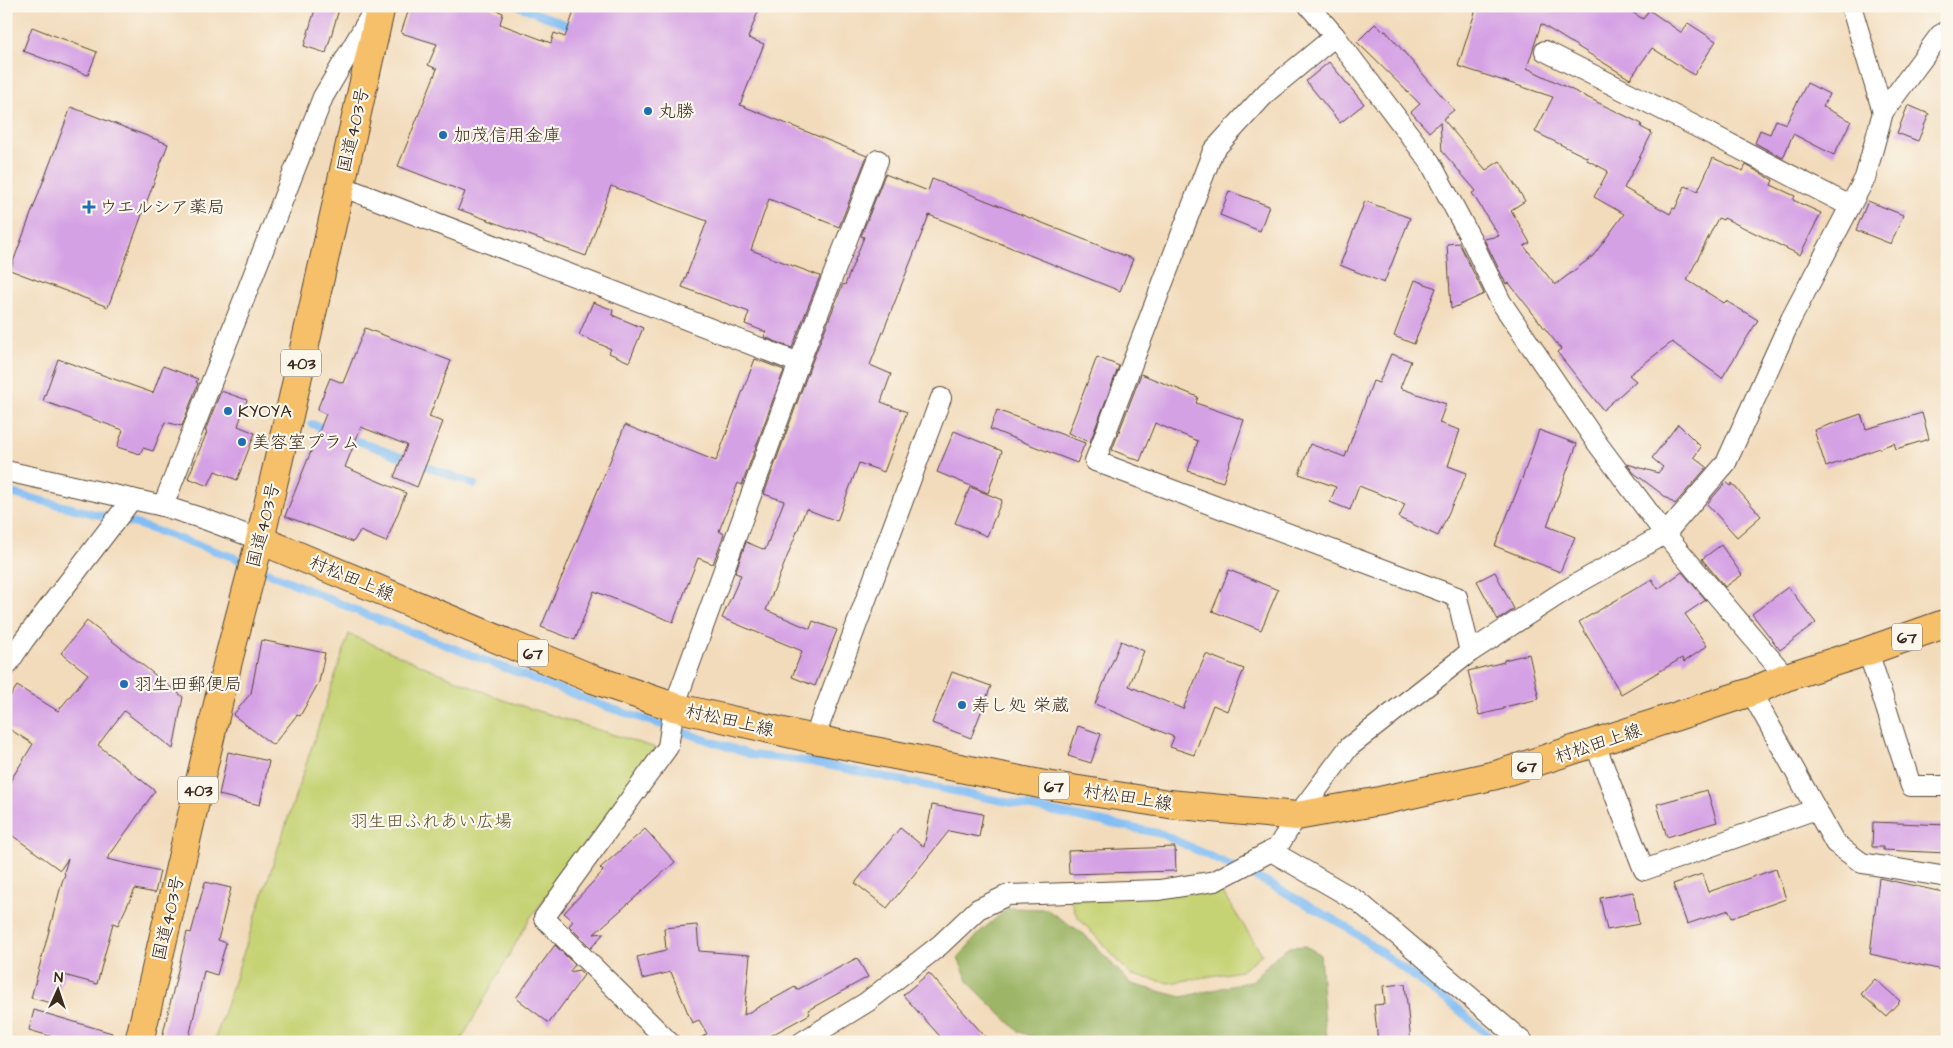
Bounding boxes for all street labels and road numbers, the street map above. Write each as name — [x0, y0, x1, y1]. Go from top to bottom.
street label: 国道403号 — [332, 85, 375, 175]
road number: 403 — [281, 349, 321, 376]
street label: 国道403号 — [241, 480, 286, 570]
street label: 村松田上線 — [305, 549, 398, 608]
road number: 67 — [1892, 624, 1922, 650]
road number: 67 — [518, 640, 548, 666]
street label: 村松田上線 — [683, 698, 777, 743]
street label: 村松田上線 — [1551, 718, 1645, 769]
road number: 67 — [1512, 752, 1542, 779]
road number: 67 — [1039, 772, 1069, 799]
road number: 403 — [178, 776, 218, 804]
street label: 村松田上線 — [1082, 778, 1174, 817]
street label: 国道403号 — [147, 873, 190, 963]

